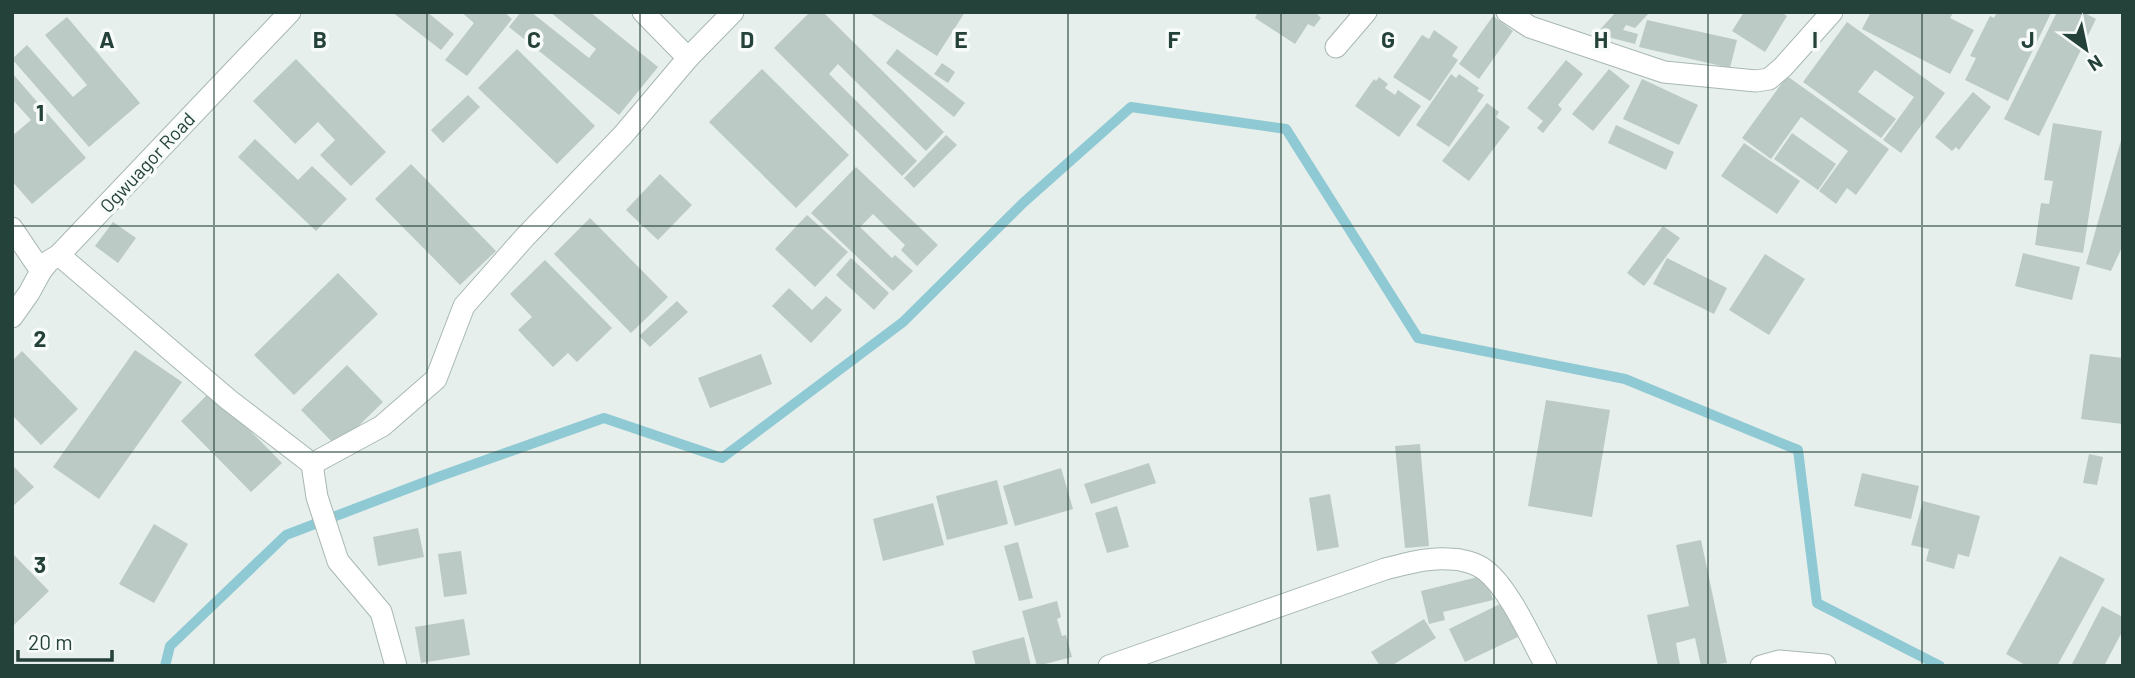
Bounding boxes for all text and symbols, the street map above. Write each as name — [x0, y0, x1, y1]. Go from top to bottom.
north arrow — [2051, 14, 2121, 84]
text: A — [99, 25, 115, 53]
text: B — [313, 25, 327, 53]
text: C — [527, 25, 541, 53]
text: D — [740, 25, 754, 53]
text: E — [954, 25, 968, 53]
text: F — [1168, 25, 1181, 53]
text: G — [1381, 25, 1395, 53]
text: H — [1594, 25, 1608, 53]
text: I — [1812, 25, 1818, 53]
text: J — [2021, 25, 2035, 53]
text: N — [2084, 51, 2107, 77]
text: 1 — [36, 98, 44, 126]
street label: Ogwuagor Road — [95, 107, 199, 217]
text: 2 — [34, 324, 46, 352]
text: 3 — [34, 550, 46, 578]
scale bar — [18, 618, 112, 662]
text: 20 m — [28, 629, 73, 654]

